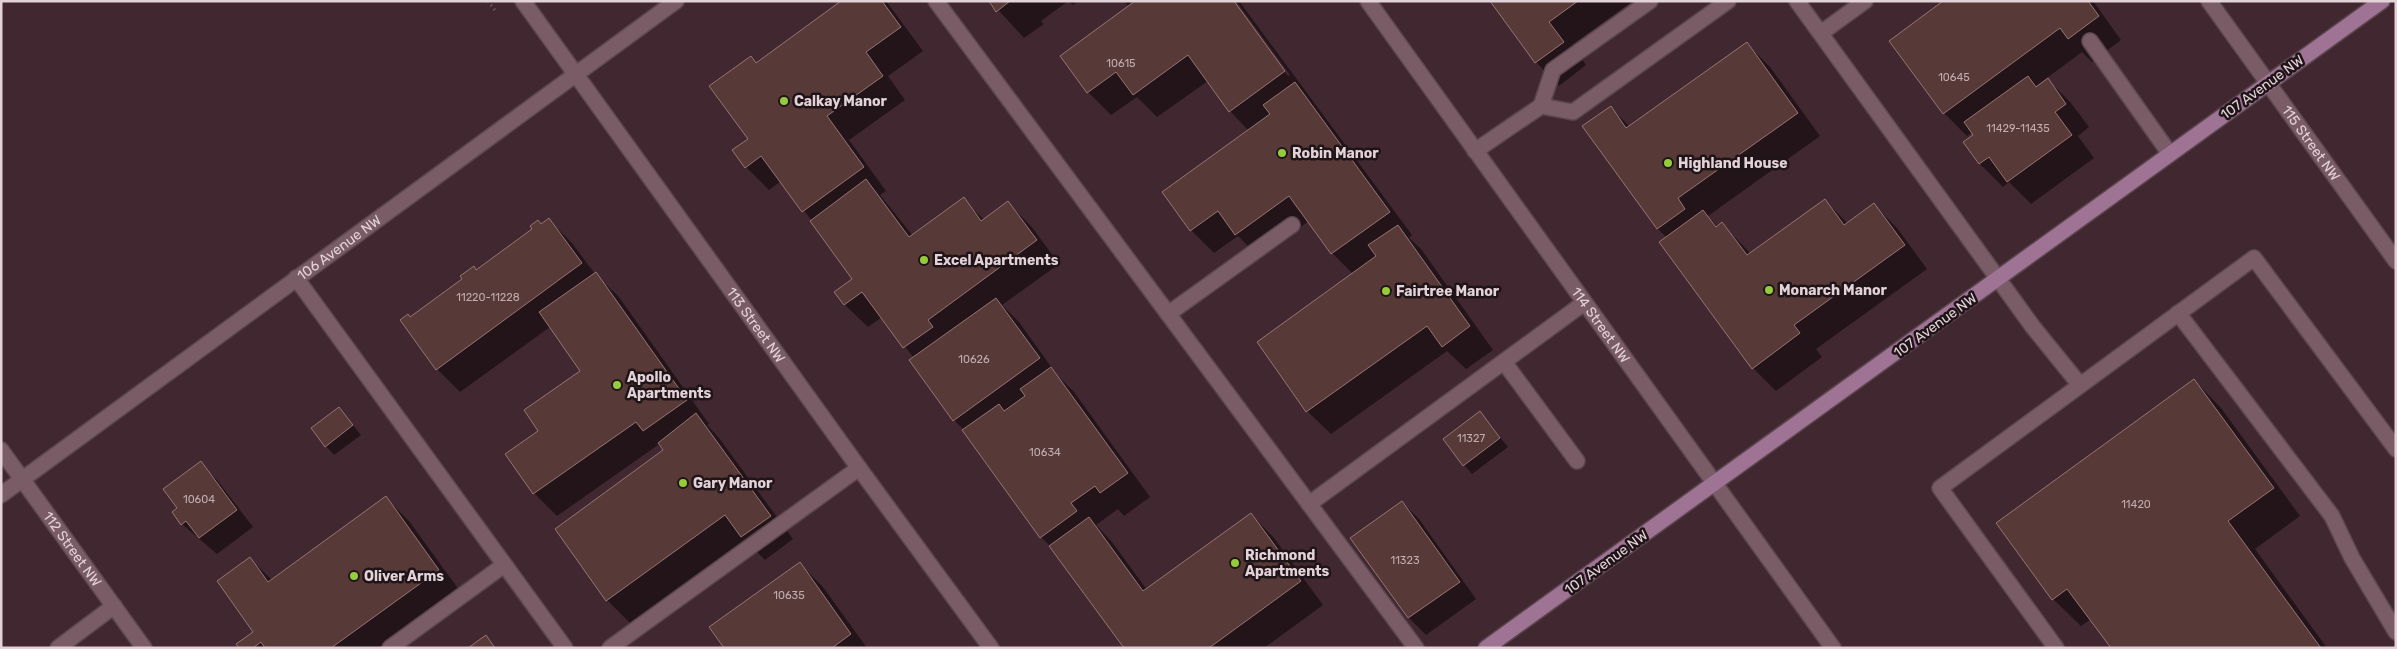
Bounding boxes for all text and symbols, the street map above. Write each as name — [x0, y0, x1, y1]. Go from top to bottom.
street label: 107 Avenue NW — [2217, 52, 2307, 123]
house number: 10615 — [1106, 57, 1136, 70]
house number: 10645 — [1938, 71, 1970, 84]
place label: Calkay Manor — [794, 93, 888, 110]
marker: Calkay Manor — [778, 95, 790, 107]
street label: 115 Street NW — [2278, 102, 2344, 184]
house number: 11429-11435 — [1986, 122, 2050, 135]
place label: Robin Manor — [1292, 145, 1379, 162]
marker: Robin Manor — [1276, 147, 1288, 159]
place label: Highland House — [1678, 155, 1788, 172]
marker: Highland House — [1662, 157, 1674, 169]
street label: 106 Avenue NW — [294, 212, 385, 284]
place label: Excel Apartments — [934, 252, 1059, 269]
marker: Excel Apartments — [918, 254, 930, 266]
place label: Monarch Manor — [1779, 282, 1887, 299]
place label: Fairtree Manor — [1396, 283, 1500, 300]
street label: 113 Street NW — [723, 284, 788, 366]
street label: 114 Street NW — [1568, 284, 1633, 366]
marker: Monarch Manor — [1763, 284, 1775, 296]
marker: Fairtree Manor — [1380, 285, 1392, 297]
street label: 107 Avenue NW — [1890, 290, 1980, 361]
house number: 11220-11228 — [456, 291, 520, 304]
house number: 10626 — [958, 353, 990, 366]
place label: Apollo Apartments — [627, 369, 712, 402]
marker: Apollo Apartments — [611, 379, 623, 391]
house number: 11327 — [1457, 432, 1485, 445]
house number: 10634 — [1029, 446, 1061, 459]
place label: Gary Manor — [693, 475, 773, 492]
marker: Gary Manor — [677, 477, 689, 489]
house number: 10604 — [183, 493, 215, 506]
house number: 11420 — [2121, 498, 2151, 511]
street label: 112 Street NW — [39, 508, 105, 590]
street label: 107 Avenue NW — [1561, 527, 1651, 598]
place label: Richmond Apartments — [1245, 547, 1330, 580]
house number: 11323 — [1390, 554, 1420, 567]
marker: Richmond Apartments — [1229, 557, 1241, 569]
place label: Oliver Arms — [364, 568, 444, 585]
marker: Oliver Arms — [348, 570, 360, 582]
house number: 10635 — [773, 589, 805, 602]

